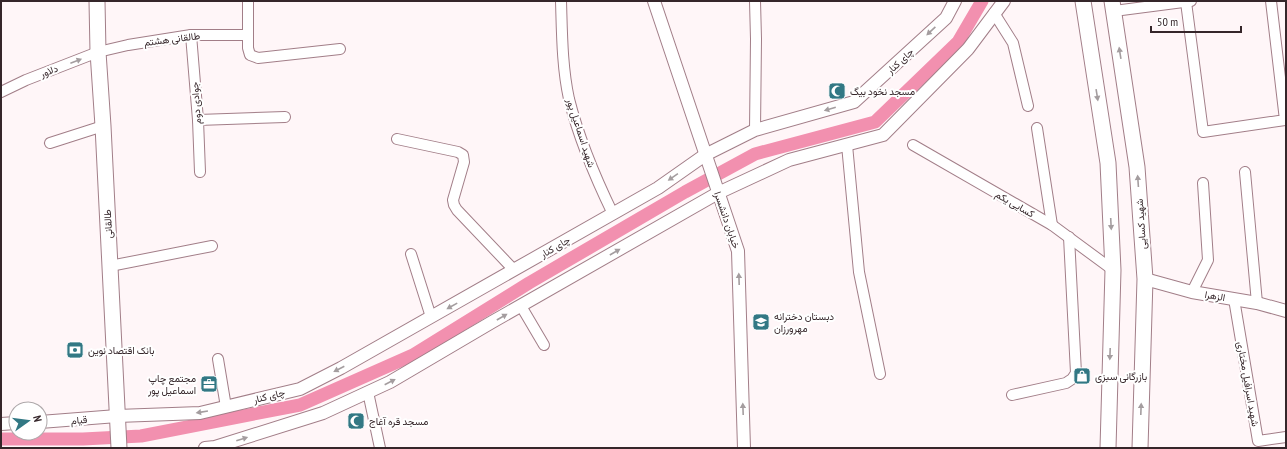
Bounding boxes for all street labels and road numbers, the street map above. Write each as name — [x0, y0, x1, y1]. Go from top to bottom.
street label: طالقانی هشتم — [143, 29, 201, 49]
street label: چای کنار — [883, 45, 917, 78]
street label: دلاور — [37, 62, 60, 81]
street label: جوادی دوم — [188, 81, 204, 125]
street label: شهید اسماعیل پور — [562, 96, 598, 170]
street label: کسایی یکم — [993, 188, 1037, 221]
street label: خیابان دانشسرا — [711, 190, 743, 251]
street label: شهید کسایی — [1133, 198, 1149, 250]
street label: طالقانی — [101, 209, 115, 239]
street label: چای کنار — [537, 233, 573, 262]
street label: الزهرا — [1204, 288, 1226, 304]
street label: شهید اسرافیل مختاری — [1234, 340, 1262, 428]
street label: چای کنار — [251, 386, 287, 407]
street label: قیام — [70, 413, 88, 427]

